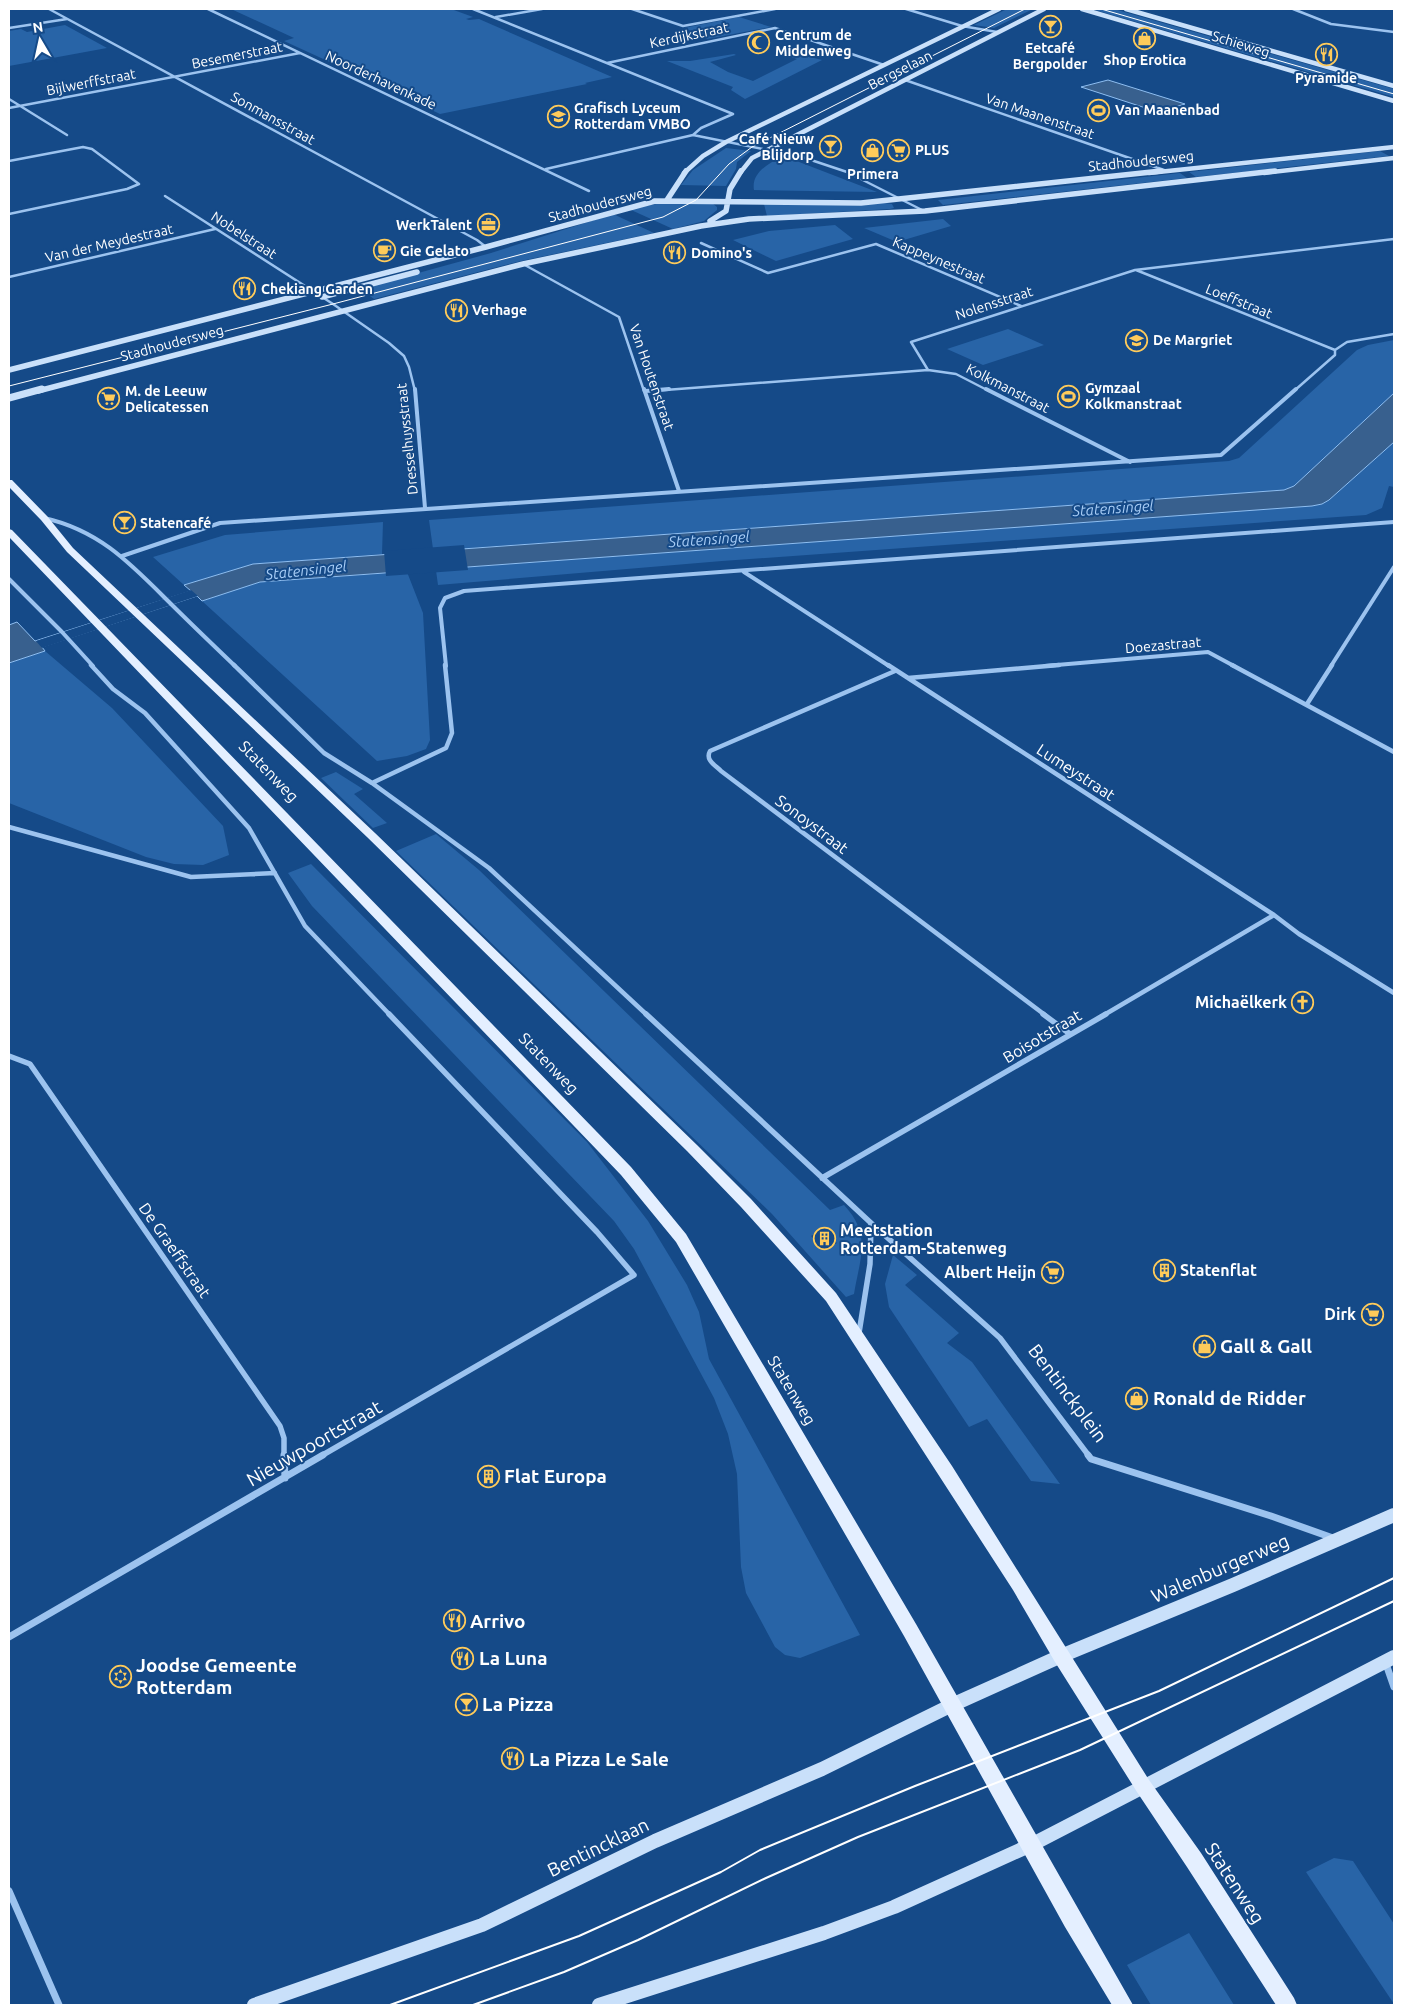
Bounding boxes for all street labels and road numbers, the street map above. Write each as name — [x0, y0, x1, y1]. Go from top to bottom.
street label: Kerdijkstraat — [648, 19, 730, 51]
street label: Schieweg — [1210, 28, 1272, 60]
street label: Besemerstraat — [190, 38, 284, 72]
street label: Noorderhavenkade — [323, 47, 439, 113]
street label: Bergselaan — [865, 47, 935, 93]
street label: Bijlwerffstraat — [45, 65, 138, 99]
street label: Sonmansstraat — [228, 88, 318, 148]
street label: Van Maanenstraat — [983, 90, 1097, 142]
street label: Stadhoudersweg — [1087, 147, 1195, 175]
street label: Stadhoudersweg — [547, 183, 653, 225]
street label: Nobelstraat — [208, 208, 280, 262]
street label: Van der Meydestraat — [43, 220, 175, 266]
street label: Kappeynestraat — [890, 233, 988, 287]
street label: Loeffstraat — [1203, 280, 1275, 322]
street label: Nolensstraat — [953, 283, 1035, 323]
street label: Stadhoudersweg — [119, 322, 225, 364]
street label: Van Houtenstraat — [626, 322, 678, 433]
street label: Kolkmanstraat — [964, 360, 1053, 416]
street label: Dresselhuysstraat — [393, 382, 421, 496]
street label: Doezastraat — [1124, 634, 1202, 656]
street label: Statenweg — [236, 737, 302, 805]
street label: Lumeystraat — [1034, 740, 1119, 804]
street label: Sonoystraat — [772, 791, 852, 857]
street label: Boisotstraat — [1000, 1005, 1085, 1066]
street label: Statenweg — [516, 1029, 582, 1097]
street label: De Graeffstraat — [136, 1199, 215, 1301]
street label: Bentinckplein — [1024, 1340, 1112, 1446]
street label: Statenweg — [764, 1352, 820, 1428]
street label: Nieuwpoortstraat — [243, 1395, 386, 1491]
street label: Walenburgerweg — [1148, 1529, 1292, 1607]
street label: Bentincklaan — [544, 1813, 652, 1881]
street label: Statenweg — [1201, 1838, 1269, 1928]

